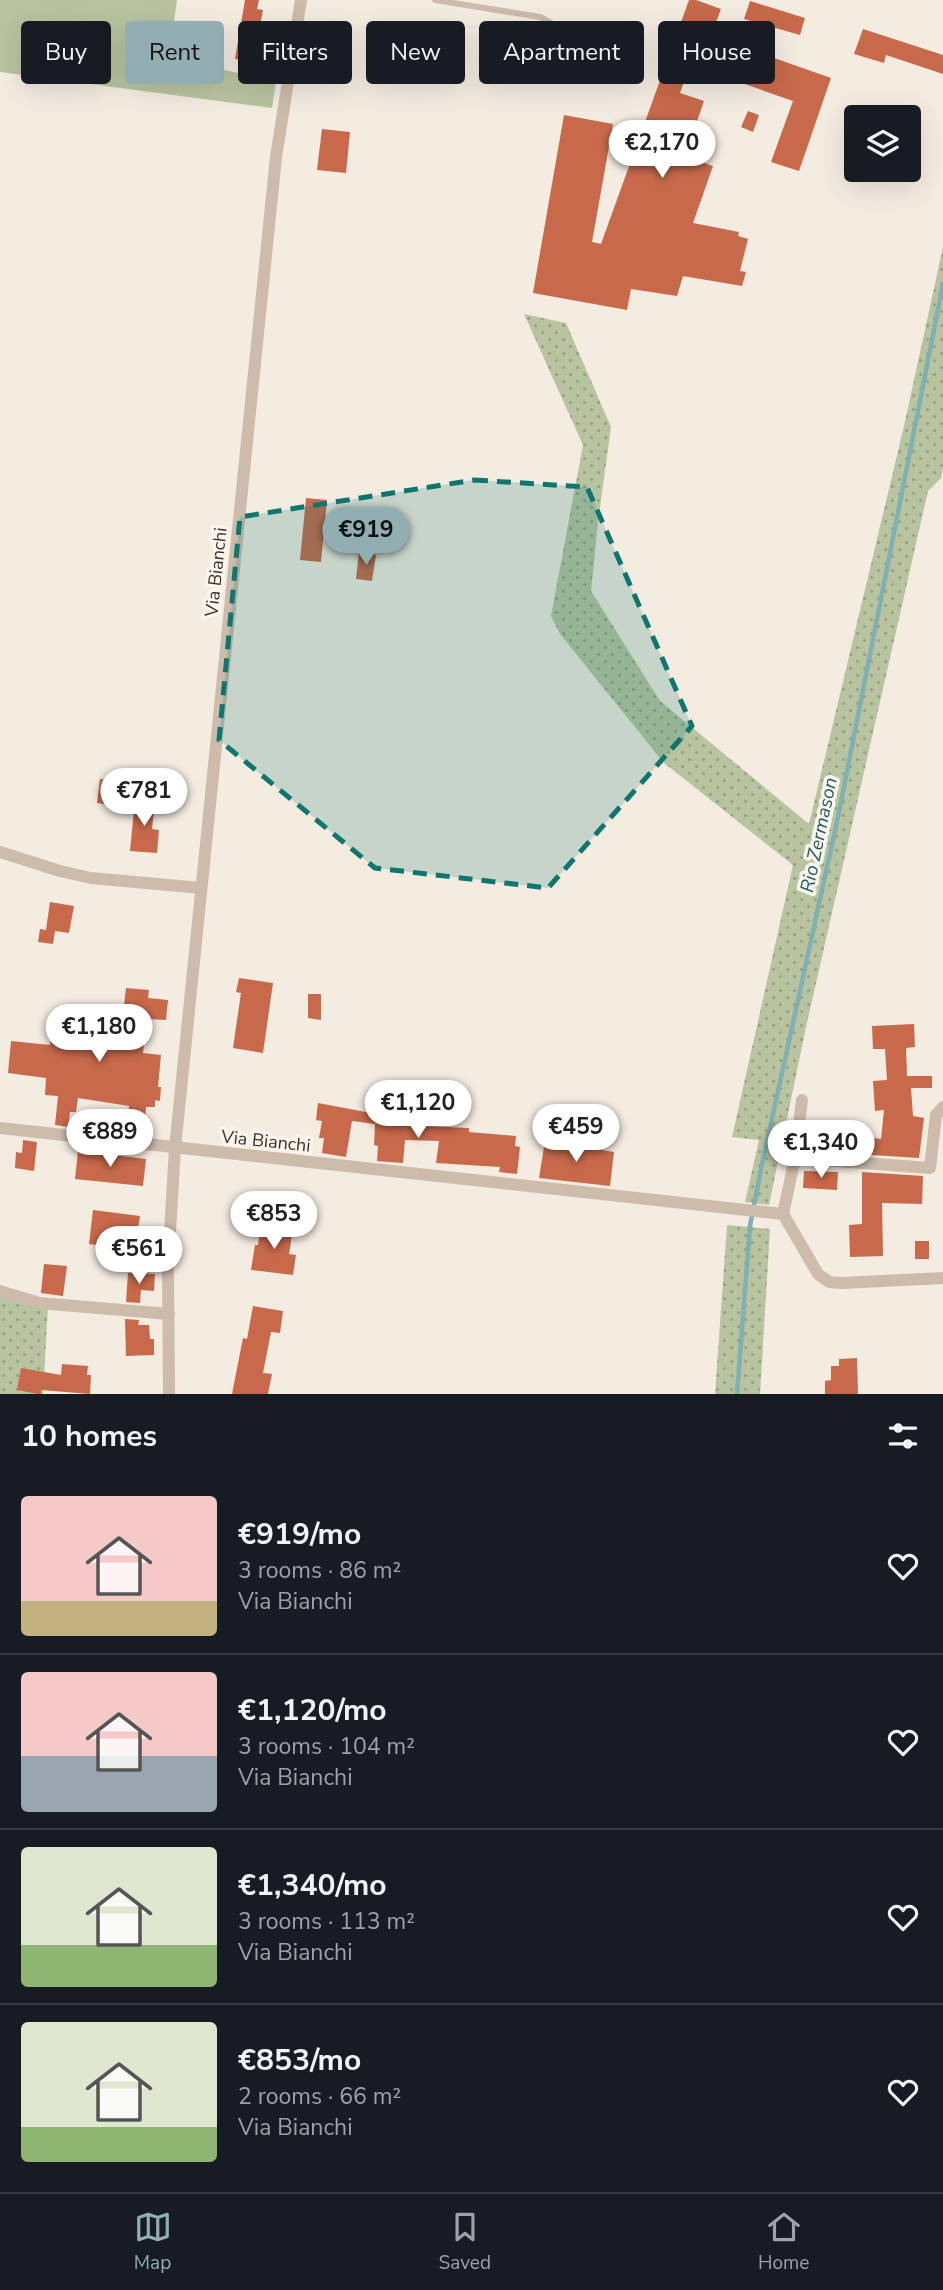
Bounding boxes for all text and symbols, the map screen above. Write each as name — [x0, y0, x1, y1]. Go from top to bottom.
chip: Buy — [21, 21, 111, 84]
chip: Rent — [125, 21, 224, 84]
chip: Filters — [238, 21, 352, 84]
chip: New — [366, 21, 465, 84]
chip: Apartment — [479, 21, 644, 84]
chip: House — [658, 21, 775, 84]
map controls — [844, 105, 921, 182]
button: layers — [844, 105, 921, 182]
pin: €2,170 — [605, 120, 719, 180]
text: €2,170 — [625, 127, 699, 158]
pin: €919 — [325, 508, 407, 567]
text: €919 — [338, 514, 394, 545]
street label: Via Bianchi — [199, 526, 233, 619]
pin: €781 — [103, 768, 185, 828]
text: €781 — [116, 775, 172, 806]
water label: Rio Zermason — [794, 775, 844, 895]
pin: €1,180 — [42, 1004, 156, 1064]
text: €1,180 — [62, 1011, 136, 1042]
pin: €1,120 — [361, 1080, 475, 1140]
text: €1,120 — [381, 1087, 455, 1118]
pin: €459 — [535, 1104, 617, 1164]
pin: €889 — [69, 1110, 151, 1169]
text: €459 — [548, 1111, 604, 1142]
text: €889 — [82, 1116, 138, 1147]
pin: €1,340 — [764, 1120, 878, 1180]
street label: Via Bianchi — [219, 1124, 312, 1158]
text: €1,340 — [784, 1127, 858, 1158]
pin: €853 — [233, 1192, 315, 1251]
text: €853 — [246, 1198, 302, 1229]
pin: €561 — [98, 1226, 180, 1286]
text: €561 — [111, 1233, 167, 1264]
text: 10 homes — [21, 1416, 157, 1457]
icon: filters — [884, 1417, 922, 1455]
text: €919/mo — [238, 1514, 361, 1555]
icon: home — [77, 1524, 161, 1608]
icon: heart — [884, 1547, 922, 1585]
text: 3 rooms · 86 m² — [238, 1555, 401, 1586]
text: Via Bianchi — [238, 1586, 352, 1617]
text: €1,120/mo — [238, 1690, 387, 1731]
icon: home — [77, 1700, 161, 1784]
icon: heart — [884, 1723, 922, 1761]
text: 3 rooms · 104 m² — [238, 1731, 415, 1762]
text: Via Bianchi — [238, 1762, 352, 1793]
text: €1,340/mo — [238, 1865, 387, 1906]
icon: home — [77, 1875, 161, 1959]
icon: heart — [884, 1898, 922, 1936]
text: 3 rooms · 113 m² — [238, 1906, 415, 1937]
text: Via Bianchi — [238, 1937, 352, 1968]
text: €853/mo — [238, 2040, 361, 2081]
icon: home — [77, 2050, 161, 2134]
icon: heart — [884, 2073, 922, 2111]
text: 2 rooms · 66 m² — [238, 2081, 401, 2112]
text: Via Bianchi — [238, 2112, 352, 2143]
tab: Map — [134, 2208, 172, 2276]
tab: Saved — [439, 2208, 491, 2276]
tab: Home — [758, 2208, 809, 2276]

